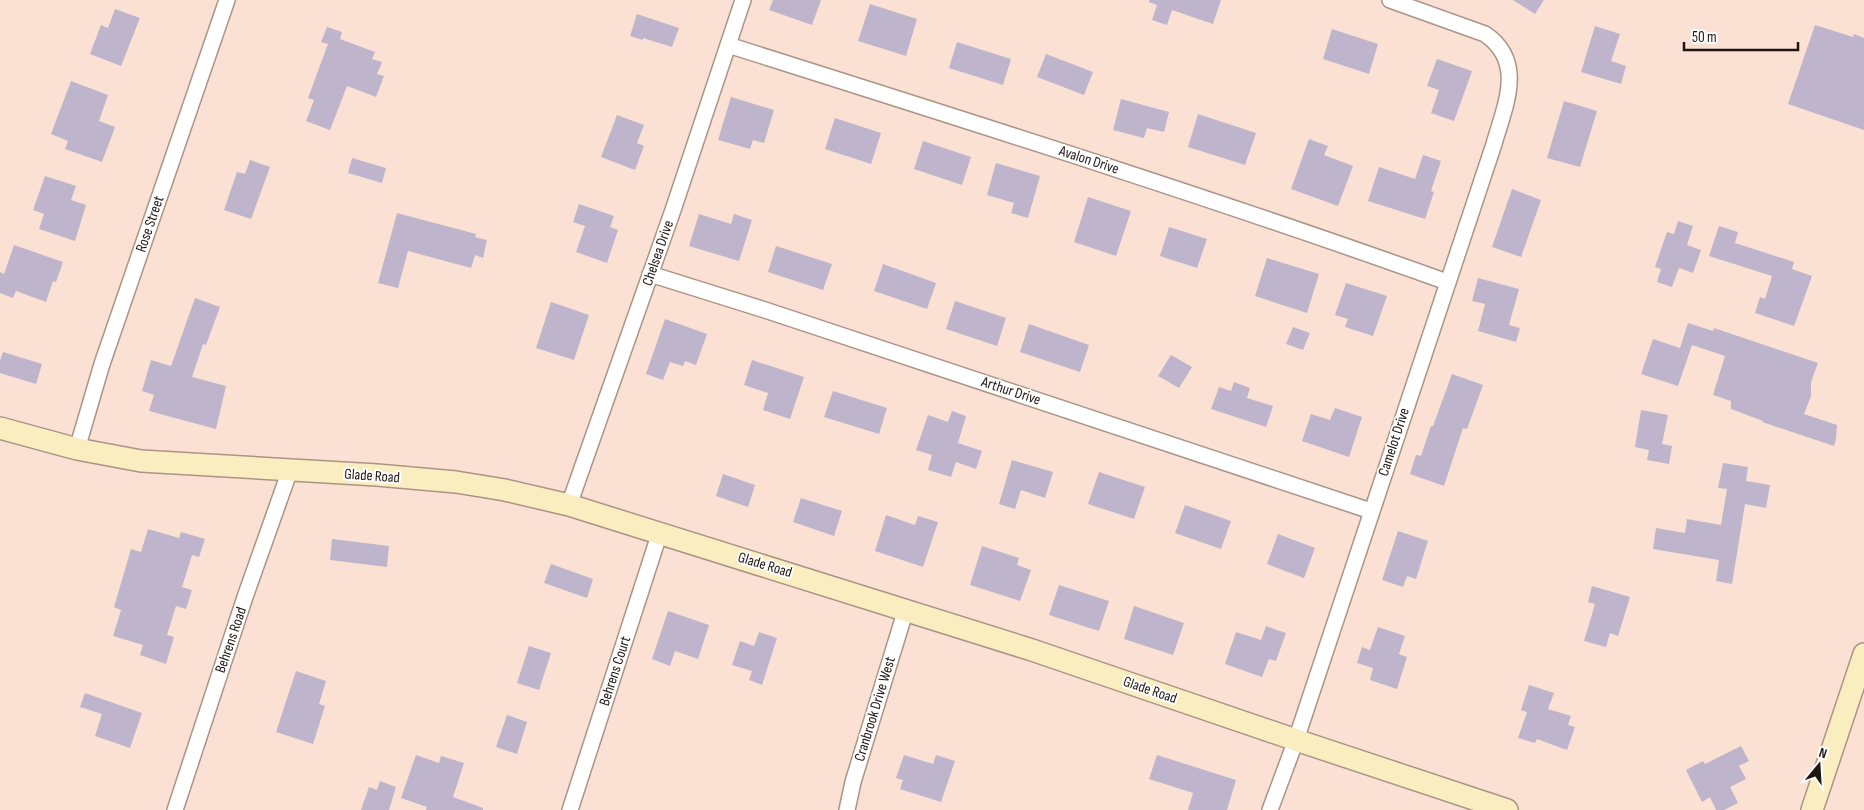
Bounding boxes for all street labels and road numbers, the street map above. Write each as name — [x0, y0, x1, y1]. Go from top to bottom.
street label: Avalon Drive — [1056, 141, 1121, 179]
street label: Rose Street — [132, 193, 169, 255]
street label: Chelsea Drive — [638, 218, 678, 288]
street label: Arthur Drive — [978, 372, 1043, 410]
street label: Camelot Drive — [1374, 405, 1414, 479]
street label: Glade Road — [344, 465, 400, 487]
street label: Glade Road — [736, 548, 794, 582]
street label: Behrens Road — [211, 605, 251, 675]
street label: Behrens Court — [595, 633, 635, 708]
street label: Cranbrook Drive West — [850, 654, 900, 764]
street label: Glade Road — [1121, 672, 1179, 708]

